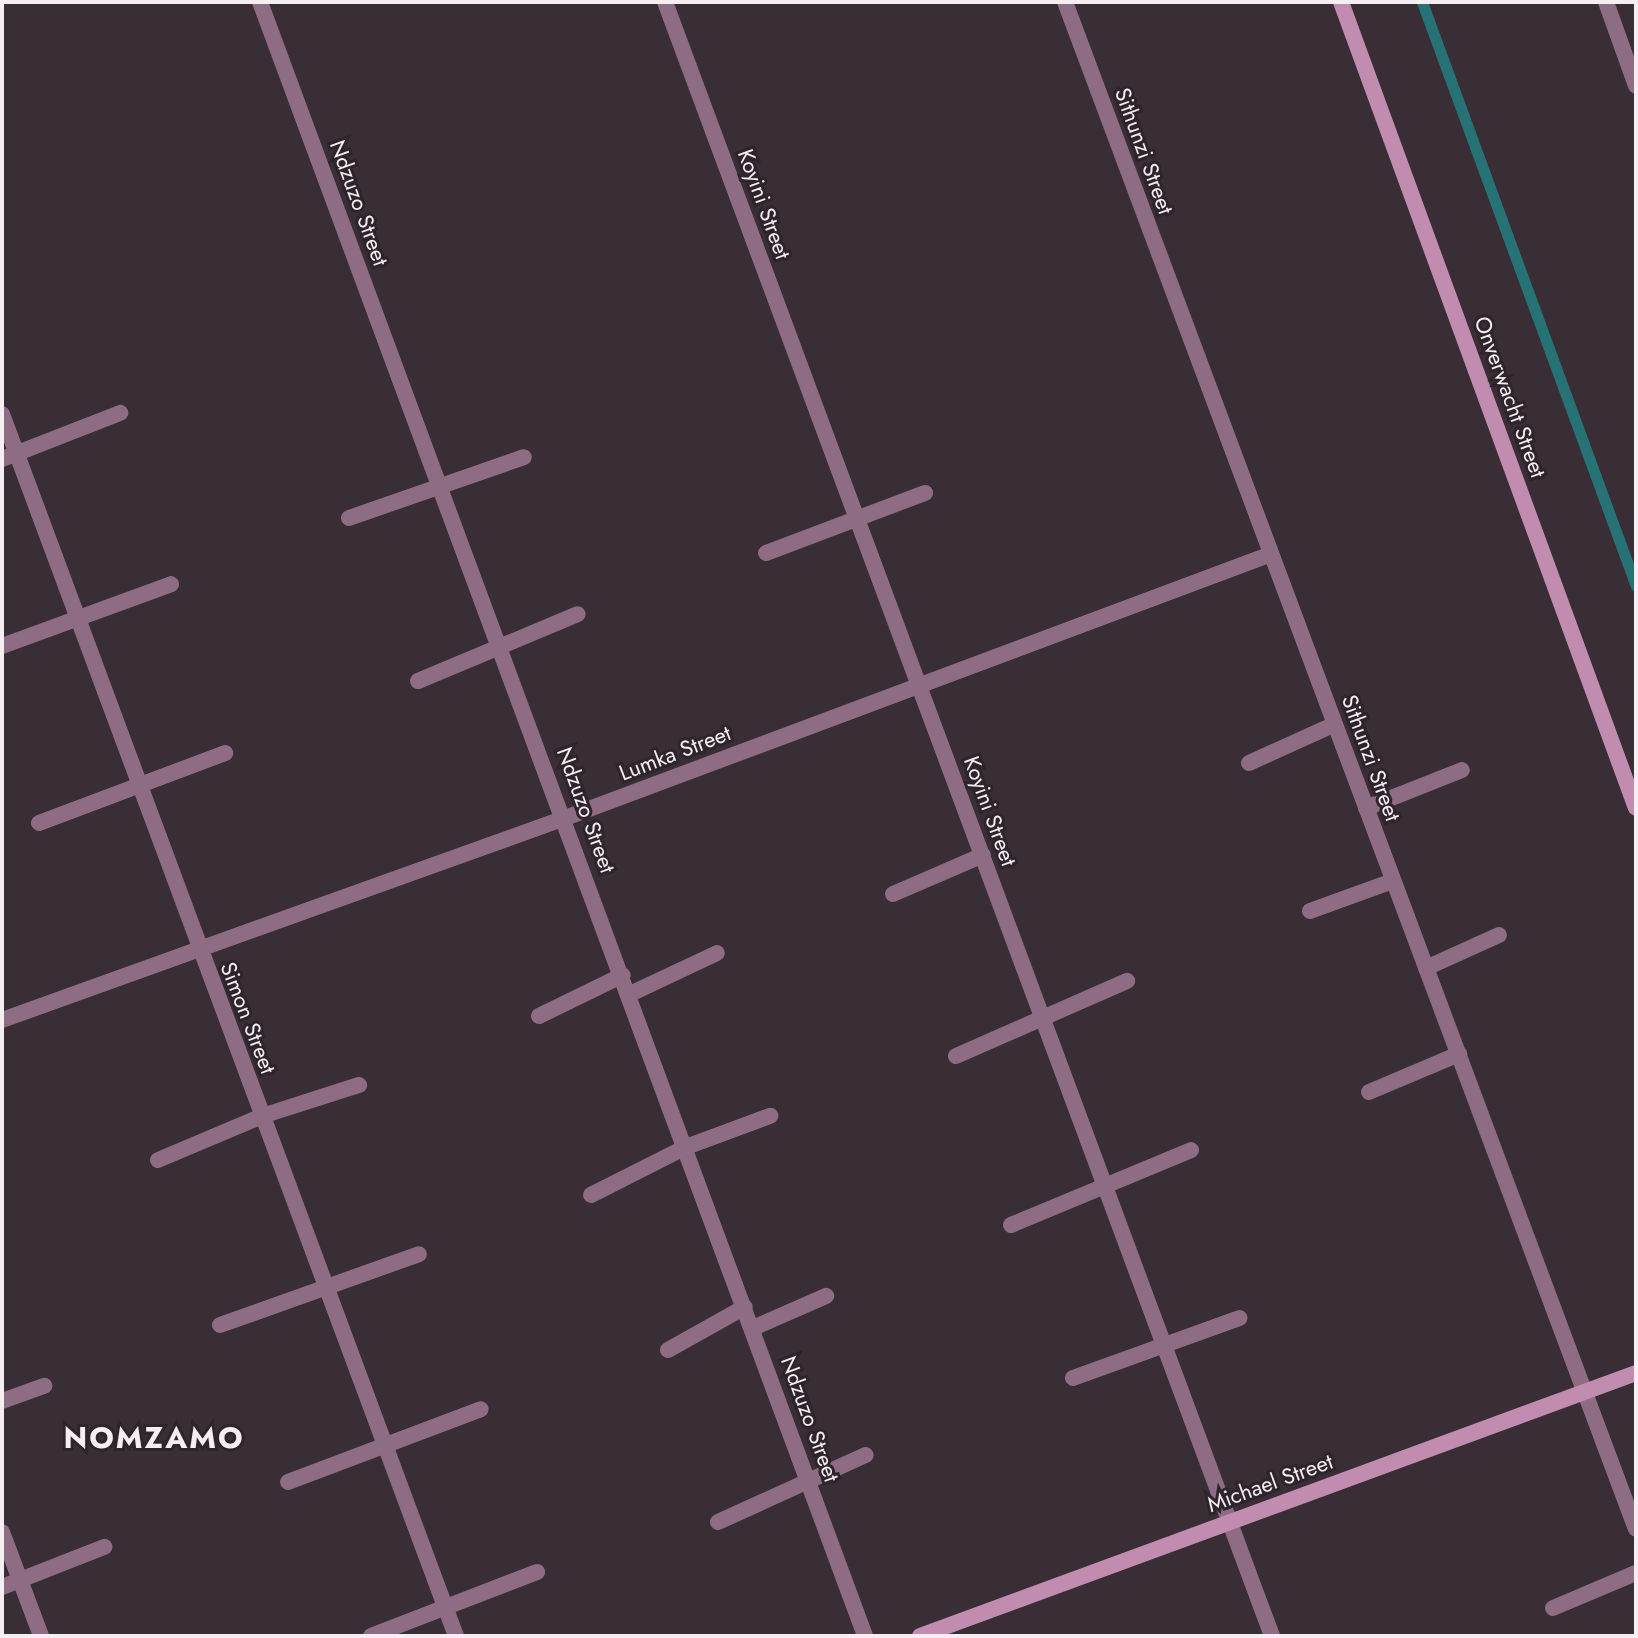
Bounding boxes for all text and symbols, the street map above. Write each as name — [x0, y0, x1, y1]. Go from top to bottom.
street label: Sithunzi Street — [1109, 84, 1179, 218]
street label: Ndzuzo Street — [324, 136, 394, 270]
street label: Koyini Street — [732, 145, 796, 263]
street label: Onverwacht Street — [1469, 313, 1551, 481]
street label: Sithunzi Street — [1336, 691, 1406, 825]
street label: Lumka Street — [615, 720, 735, 786]
street label: Ndzuzo Street — [551, 743, 621, 877]
street label: Koyini Street — [958, 752, 1022, 870]
street label: Simon Street — [215, 958, 281, 1078]
street label: Ndzuzo Street — [775, 1352, 845, 1486]
district label: NOMZAMO — [63, 1420, 245, 1456]
street label: Michael Street — [1204, 1448, 1336, 1518]

